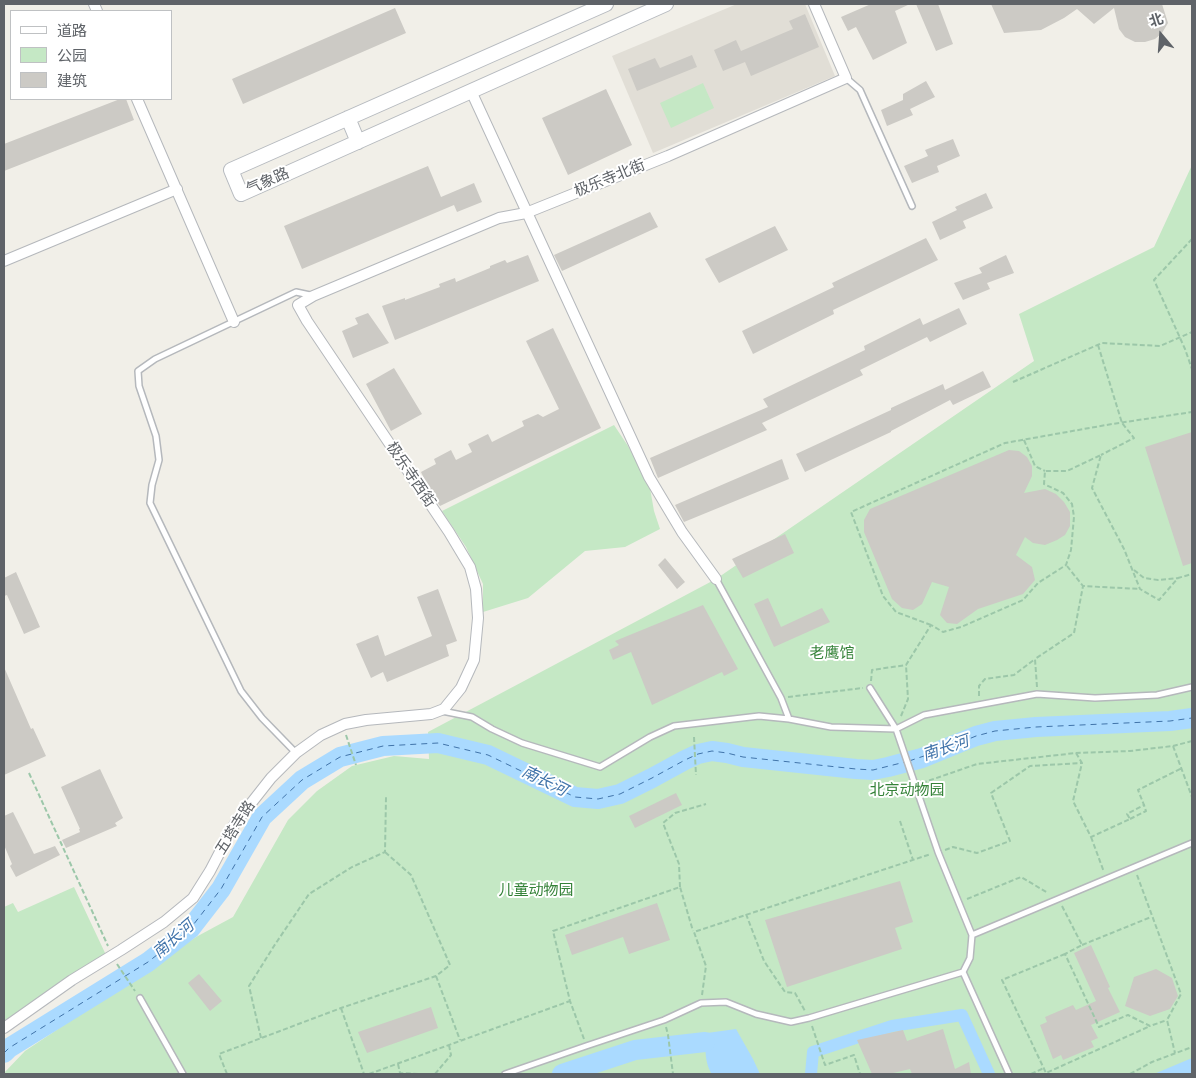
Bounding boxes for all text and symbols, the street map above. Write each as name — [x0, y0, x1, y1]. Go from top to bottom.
legend — [10, 10, 172, 100]
north arrow — [1136, 10, 1186, 60]
text: 北 — [1147, 10, 1165, 31]
text: 道路 — [57, 22, 87, 41]
text: 公园 — [57, 47, 87, 66]
text: 建筑 — [57, 72, 87, 91]
street label: 极乐寺北街 — [572, 157, 648, 201]
street label: 气象路 — [244, 165, 292, 199]
street label: 极乐寺西街 — [382, 439, 438, 511]
park label: 老鹰馆 — [810, 645, 854, 663]
water label: 南长河 — [920, 732, 972, 766]
water label: 南长河 — [518, 763, 570, 801]
park label: 北京动物园 — [870, 782, 944, 800]
street label: 五塔寺路 — [212, 798, 260, 858]
park label: 儿童动物园 — [499, 882, 573, 900]
water label: 南长河 — [150, 917, 198, 963]

